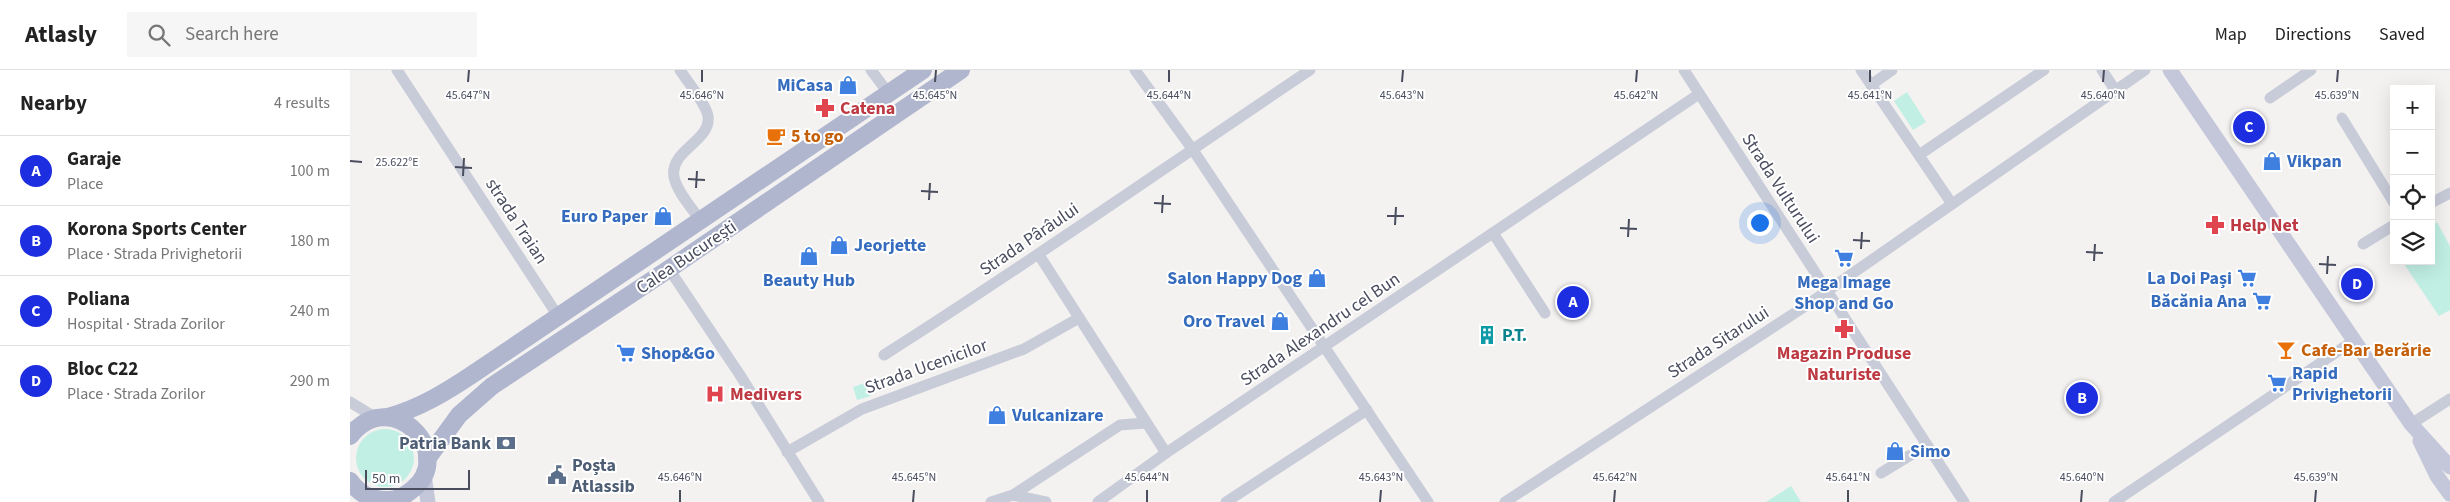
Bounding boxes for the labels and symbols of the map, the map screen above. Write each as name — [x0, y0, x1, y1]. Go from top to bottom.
place label: MiCasa — [777, 73, 833, 98]
shop icon: MiCasa — [837, 74, 859, 96]
text: 45.647°N — [446, 87, 490, 104]
text: 45.646°N — [680, 87, 724, 104]
text: 45.645°N — [913, 87, 957, 104]
text: 45.644°N — [1147, 87, 1191, 104]
text: 45.643°N — [1380, 87, 1424, 104]
text: 45.642°N — [1614, 87, 1658, 104]
text: 45.641°N — [1848, 87, 1892, 104]
text: 45.640°N — [2081, 87, 2125, 104]
text: 45.639°N — [2315, 87, 2359, 104]
place label: Catena — [840, 96, 895, 121]
pharmacy icon: Catena — [814, 97, 836, 119]
pin: C — [2233, 108, 2265, 146]
place label: 5 to go — [791, 124, 844, 149]
cafe icon: 5 to go — [765, 125, 787, 147]
street label: Strada Vulturului — [1736, 128, 1826, 248]
place label: Vikpan — [2286, 149, 2342, 174]
shop icon: Vikpan — [2261, 150, 2283, 172]
text: 25.622°E — [375, 154, 419, 171]
street label: strada Traian — [479, 173, 554, 269]
street label: Strada Pârâului — [975, 197, 1084, 282]
place label: Euro Paper — [561, 204, 649, 229]
shop icon: Euro Paper — [652, 205, 674, 227]
your location — [1747, 210, 1773, 236]
place label: Help Net — [2230, 213, 2299, 238]
pharmacy icon: Help Net — [2204, 214, 2226, 236]
street label: Calea București — [631, 215, 742, 300]
place label: Jeorjette — [854, 233, 926, 258]
shop icon: Jeorjette — [828, 234, 850, 256]
shop icon: Beauty Hub — [798, 245, 820, 267]
supermarket icon: Mega Image Shop and Go — [1833, 247, 1855, 269]
pin: D — [2341, 265, 2373, 303]
place label: Salon Happy Dog — [1167, 266, 1302, 291]
place label: La Doi Pași — [2147, 266, 2232, 291]
street label: Strada Alexandru cel Bun — [1236, 267, 1405, 392]
shop icon: Salon Happy Dog — [1306, 267, 1328, 289]
supermarket icon: La Doi Pași — [2236, 267, 2258, 289]
place label: Beauty Hub — [763, 268, 855, 293]
place label: Mega Image Shop and Go — [1794, 270, 1894, 316]
pin: A — [1557, 283, 1589, 321]
place label: Băcănia Ana — [2150, 289, 2247, 314]
supermarket icon: Băcănia Ana — [2251, 290, 2273, 312]
street label: Strada Sitarului — [1663, 300, 1774, 385]
place label: Oro Travel — [1183, 309, 1265, 334]
shop icon: Oro Travel — [1269, 310, 1291, 332]
pharmacy icon: Magazin Produse Naturiste — [1833, 318, 1855, 340]
place label: P.T. — [1502, 323, 1527, 348]
building icon: P.T. — [1476, 324, 1498, 346]
street label: Strada Ucenicilor — [861, 332, 992, 400]
place label: Cafe-Bar Berărie — [2301, 338, 2431, 363]
bar icon: Cafe-Bar Berărie — [2275, 339, 2297, 361]
place label: Shop&Go — [641, 341, 715, 366]
place label: Magazin Produse Naturiste — [1777, 341, 1911, 387]
supermarket icon: Shop&Go — [615, 342, 637, 364]
place label: Rapid Privighetorii — [2292, 361, 2392, 407]
supermarket icon: Rapid Privighetorii — [2266, 372, 2288, 394]
pin: B — [2066, 379, 2098, 417]
place label: Medivers — [730, 382, 802, 407]
hospital icon: Medivers — [704, 383, 726, 405]
place label: Vulcanizare — [1011, 403, 1104, 428]
shop icon: Vulcanizare — [986, 404, 1008, 426]
place label: Patria Bank — [399, 431, 491, 456]
bank icon: Patria Bank — [495, 432, 517, 454]
place label: Simo — [1910, 439, 1950, 464]
shop icon: Simo — [1884, 440, 1906, 462]
place label: Poșta Atlassib — [571, 453, 635, 499]
public building icon: Poșta Atlassib — [546, 464, 568, 486]
scale bar — [365, 467, 470, 490]
text: 45.646°N — [658, 469, 702, 486]
text: 45.645°N — [892, 469, 936, 486]
text: 45.644°N — [1125, 469, 1169, 486]
text: 45.643°N — [1359, 469, 1403, 486]
text: 45.642°N — [1593, 469, 1637, 486]
text: 45.641°N — [1826, 469, 1870, 486]
text: 45.640°N — [2060, 469, 2104, 486]
text: 45.639°N — [2294, 469, 2338, 486]

